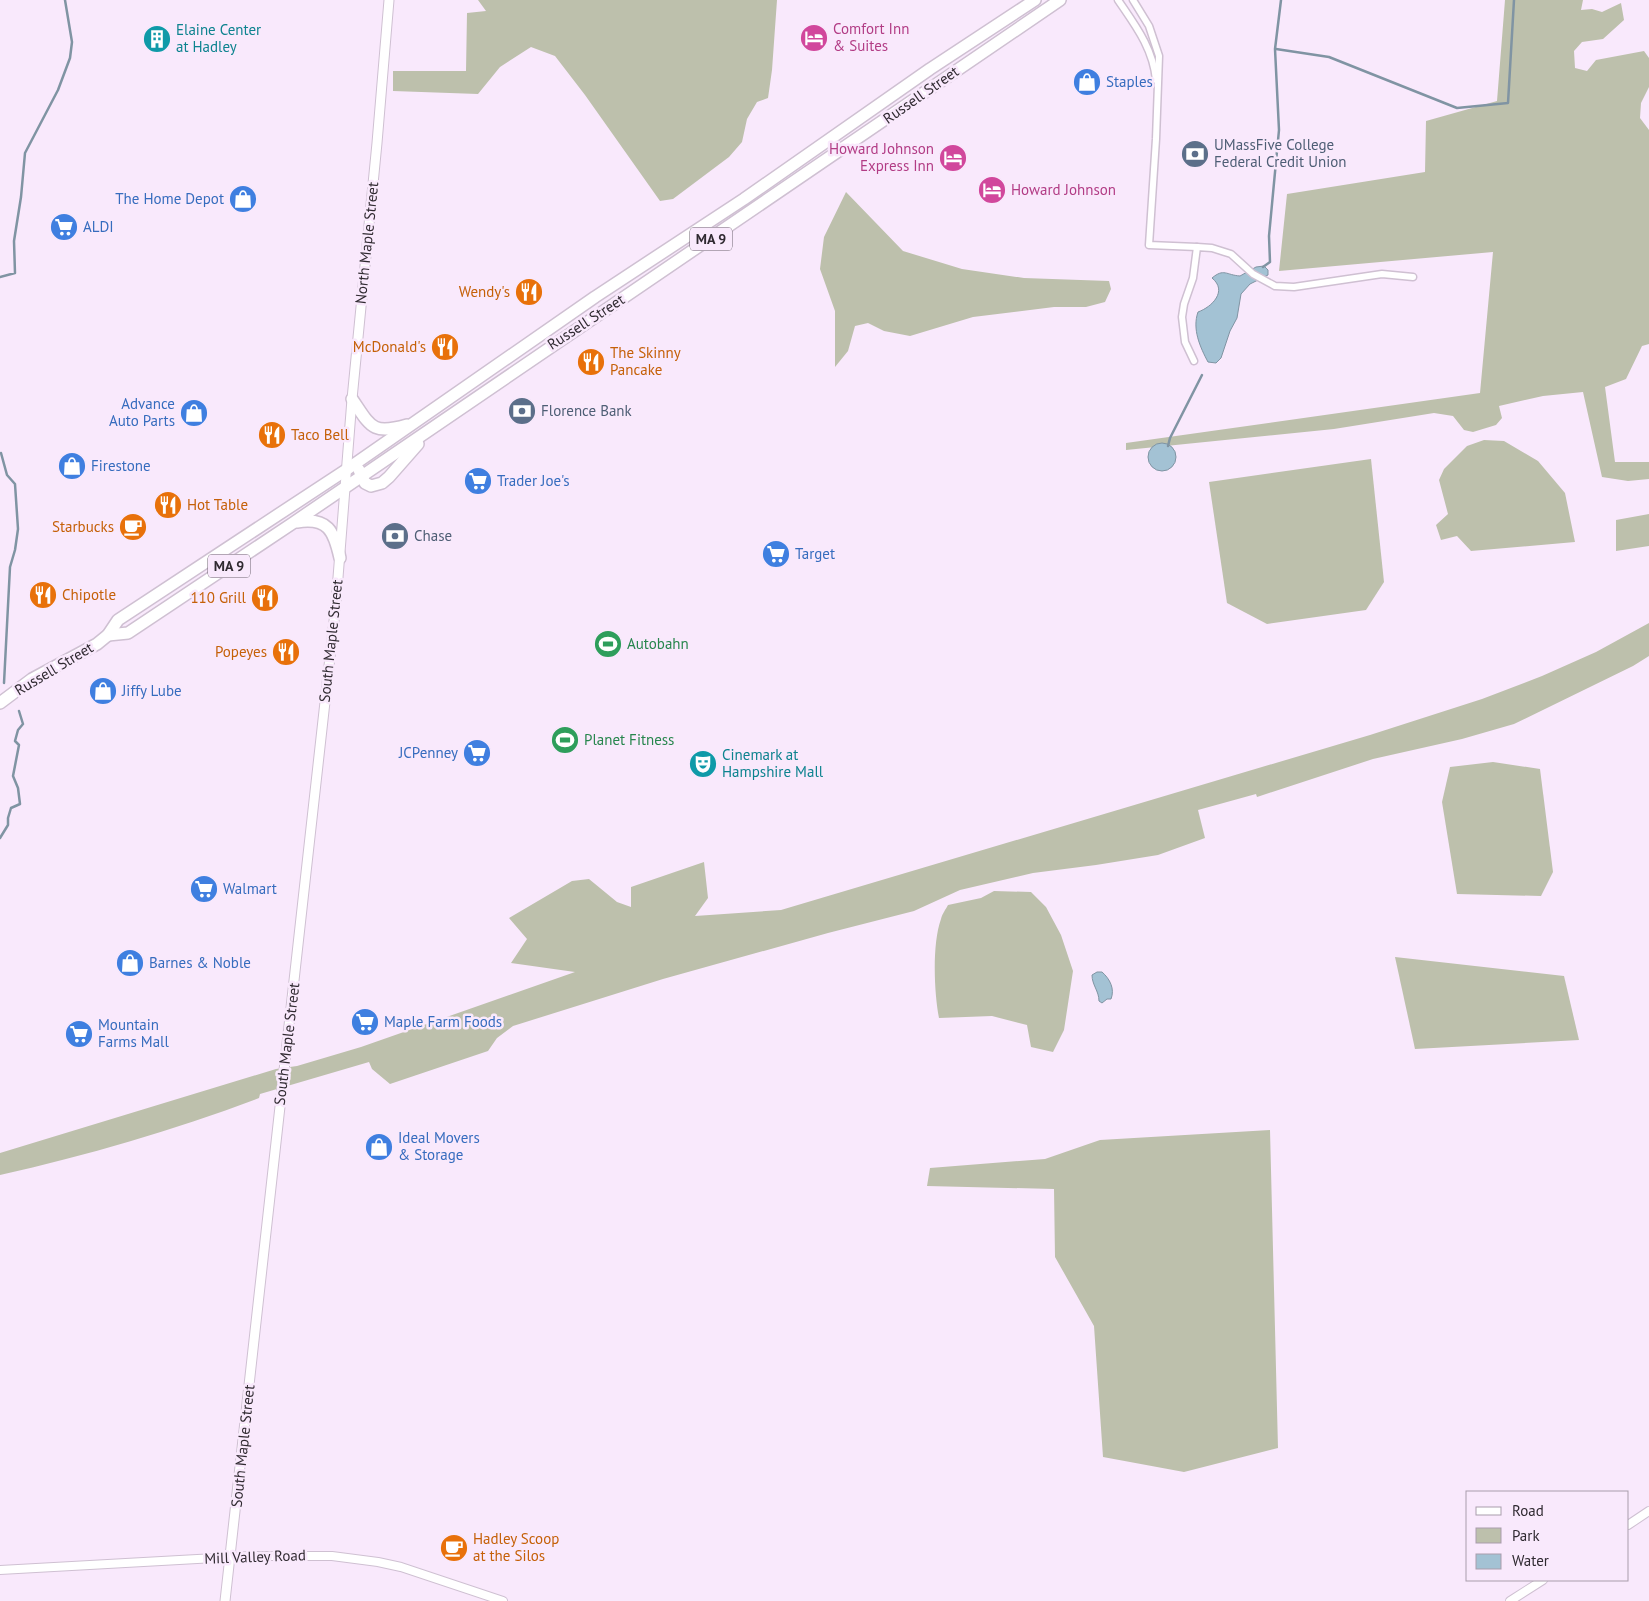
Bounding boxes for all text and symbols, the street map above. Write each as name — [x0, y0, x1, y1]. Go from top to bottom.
place label: Comfort Inn & Suites — [833, 19, 909, 55]
place label: Elaine Center at Hadley — [176, 20, 261, 56]
hotel icon: Comfort Inn & Suites — [799, 23, 829, 53]
building icon: Elaine Center at Hadley — [142, 24, 172, 54]
street label: Russell Street — [879, 62, 962, 128]
shop icon: Staples — [1072, 67, 1102, 97]
place label: Staples — [1106, 72, 1153, 91]
place label: UMassFive College Federal Credit Union — [1214, 135, 1346, 171]
place label: Howard Johnson Express Inn — [829, 139, 934, 175]
bank icon: UMassFive College Federal Credit Union — [1180, 139, 1210, 169]
hotel icon: Howard Johnson Express Inn — [938, 143, 968, 173]
hotel icon: Howard Johnson — [977, 175, 1007, 205]
place label: Howard Johnson — [1011, 180, 1116, 199]
street label: North Maple Street — [351, 181, 382, 305]
shop icon: The Home Depot — [228, 184, 258, 214]
place label: The Home Depot — [115, 189, 224, 208]
supermarket icon: ALDI — [49, 212, 79, 242]
place label: ALDI — [83, 217, 114, 236]
road number: MA 9 — [690, 228, 732, 250]
restaurant icon: Wendy's — [514, 277, 544, 307]
place label: Wendy's — [459, 282, 510, 301]
street label: Russell Street — [544, 290, 628, 354]
restaurant icon: McDonald's — [430, 332, 460, 362]
place label: McDonald's — [353, 337, 426, 356]
place label: The Skinny Pancake — [610, 343, 681, 379]
restaurant icon: The Skinny Pancake — [576, 347, 606, 377]
place label: Advance Auto Parts — [109, 394, 175, 430]
bank icon: Florence Bank — [507, 396, 537, 426]
shop icon: Advance Auto Parts — [179, 398, 209, 428]
place label: Florence Bank — [541, 401, 633, 420]
restaurant icon: Taco Bell — [257, 420, 287, 450]
place label: Taco Bell — [291, 425, 349, 444]
shop icon: Firestone — [57, 451, 87, 481]
place label: Firestone — [91, 456, 151, 475]
supermarket icon: Trader Joe's — [463, 466, 493, 496]
place label: Trader Joe's — [497, 471, 570, 490]
restaurant icon: Hot Table — [153, 490, 183, 520]
place label: Hot Table — [187, 495, 248, 514]
cafe icon: Starbucks — [118, 512, 148, 542]
place label: Starbucks — [52, 517, 114, 536]
bank icon: Chase — [380, 521, 410, 551]
place label: Chase — [414, 526, 452, 545]
supermarket icon: Target — [761, 539, 791, 569]
place label: Target — [795, 544, 835, 563]
road number: MA 9 — [208, 554, 250, 578]
street label: South Maple Street — [315, 579, 346, 703]
restaurant icon: Chipotle — [28, 580, 58, 610]
restaurant icon: 110 Grill — [250, 583, 280, 613]
place label: Chipotle — [62, 585, 116, 604]
place label: 110 Grill — [190, 588, 247, 607]
sports icon: Autobahn — [593, 629, 623, 659]
place label: Autobahn — [627, 634, 689, 653]
restaurant icon: Popeyes — [271, 637, 301, 667]
street label: Russell Street — [11, 638, 96, 699]
place label: Popeyes — [215, 642, 267, 661]
shop icon: Jiffy Lube — [88, 676, 118, 706]
place label: Jiffy Lube — [121, 681, 182, 700]
sports icon: Planet Fitness — [550, 725, 580, 755]
place label: Planet Fitness — [584, 730, 674, 749]
supermarket icon: JCPenney — [462, 738, 492, 768]
place label: JCPenney — [398, 743, 458, 762]
place label: Cinemark at Hampshire Mall — [722, 745, 824, 781]
theatre icon: Cinemark at Hampshire Mall — [688, 749, 718, 779]
supermarket icon: Walmart — [189, 874, 219, 904]
place label: Walmart — [223, 879, 277, 898]
shop icon: Barnes & Noble — [115, 948, 145, 978]
place label: Barnes & Noble — [149, 953, 251, 972]
street label: South Maple Street — [270, 982, 303, 1106]
supermarket icon: Maple Farm Foods — [350, 1007, 380, 1037]
place label: Maple Farm Foods — [384, 1012, 502, 1031]
place label: Mountain Farms Mall — [98, 1015, 169, 1051]
supermarket icon: Mountain Farms Mall — [64, 1019, 94, 1049]
place label: Ideal Movers & Storage — [398, 1128, 480, 1164]
shop icon: Ideal Movers & Storage — [364, 1132, 394, 1162]
street label: South Maple Street — [227, 1384, 258, 1508]
legend — [1466, 1491, 1629, 1581]
text: Road — [1512, 1501, 1544, 1520]
text: Park — [1512, 1526, 1540, 1545]
place label: Hadley Scoop at the Silos — [473, 1529, 559, 1565]
cafe icon: Hadley Scoop at the Silos — [439, 1533, 469, 1563]
street label: Mill Valley Road — [204, 1545, 306, 1568]
text: Water — [1512, 1551, 1549, 1570]

